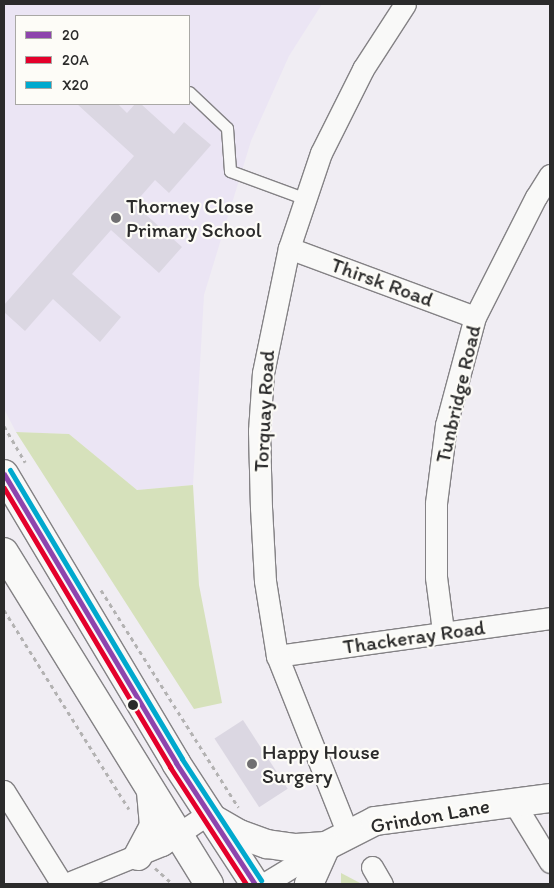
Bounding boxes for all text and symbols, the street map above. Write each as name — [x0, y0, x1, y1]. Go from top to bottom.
legend — [15, 15, 190, 105]
text: 20 — [62, 26, 79, 44]
text: 20A — [62, 51, 89, 69]
text: X20 — [62, 76, 89, 94]
place label: Thorney Close Primary School — [126, 193, 262, 243]
marker: Thorney Close Primary School — [110, 212, 122, 224]
street label: Thirsk Road — [328, 252, 436, 312]
street label: Tunbridge Road — [430, 323, 486, 465]
street label: Torquay Road — [248, 350, 280, 472]
street label: Thackeray Road — [341, 615, 487, 659]
unlabelled marker — [128, 700, 138, 710]
place label: Happy House Surgery — [262, 739, 380, 789]
marker: Happy House Surgery — [246, 758, 258, 770]
street label: Grindon Lane — [368, 793, 492, 839]

